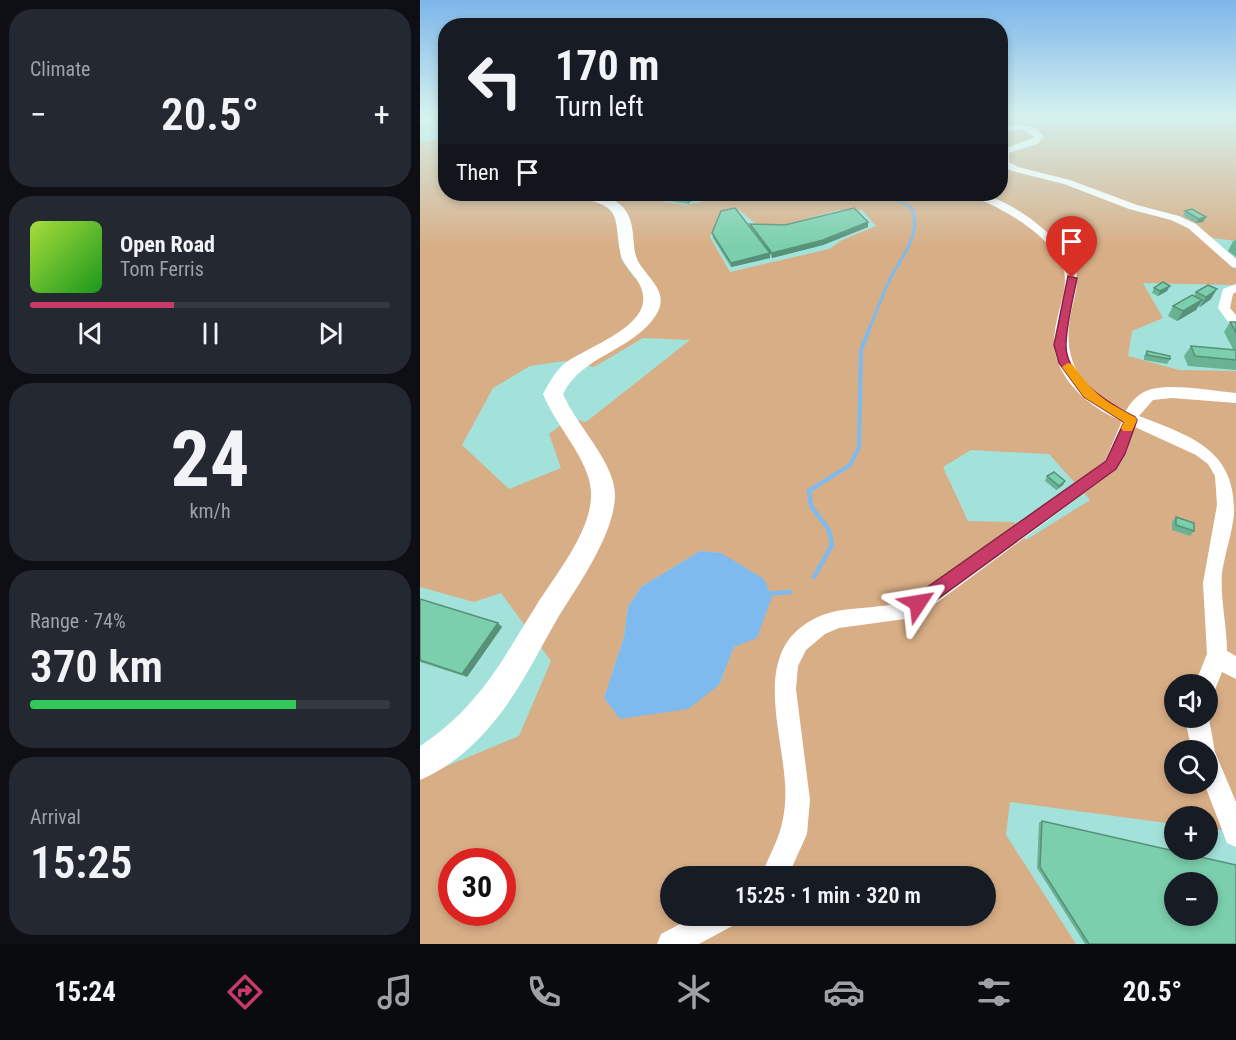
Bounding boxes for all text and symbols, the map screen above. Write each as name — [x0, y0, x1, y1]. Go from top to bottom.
text: 170 m — [555, 41, 660, 90]
icon: left — [456, 42, 534, 120]
text: Climate — [30, 57, 90, 81]
text: 20.5° — [161, 88, 259, 141]
text: Turn left — [555, 91, 644, 123]
text: − — [30, 95, 47, 134]
text: + — [374, 95, 390, 134]
icon: arrive — [511, 156, 544, 189]
text: Then — [456, 160, 499, 185]
pin — [1046, 216, 1097, 278]
icon: arrive — [1055, 225, 1088, 258]
text: Open Road — [120, 232, 215, 257]
text: Tom Ferris — [120, 257, 204, 281]
icon: previous — [74, 317, 107, 350]
icon: pause — [194, 317, 227, 350]
icon: next — [314, 317, 347, 350]
text: 24 — [171, 414, 249, 505]
text: km/h — [189, 499, 231, 523]
position arrow — [886, 571, 950, 635]
text: Range · 74% — [30, 609, 126, 633]
text: 370 km — [30, 640, 163, 693]
map controls — [1164, 674, 1218, 926]
button: sound — [1164, 674, 1218, 728]
button: search — [1164, 740, 1218, 794]
text: Arrival — [30, 805, 81, 829]
button: + — [1164, 806, 1218, 860]
text: 15:25 — [30, 836, 132, 889]
speed limit sign: 30 — [438, 848, 516, 926]
button: − — [1164, 872, 1218, 926]
text: 15:25 · 1 min · 320 m — [735, 883, 921, 908]
icon: directions — [224, 971, 266, 1013]
icon: music — [374, 971, 416, 1013]
icon: phone — [523, 971, 565, 1013]
icon: climate — [673, 971, 715, 1013]
icon: car — [823, 971, 865, 1013]
icon: filters — [973, 971, 1015, 1013]
text: 15:24 — [54, 976, 116, 1008]
text: 20.5° — [1123, 976, 1182, 1008]

